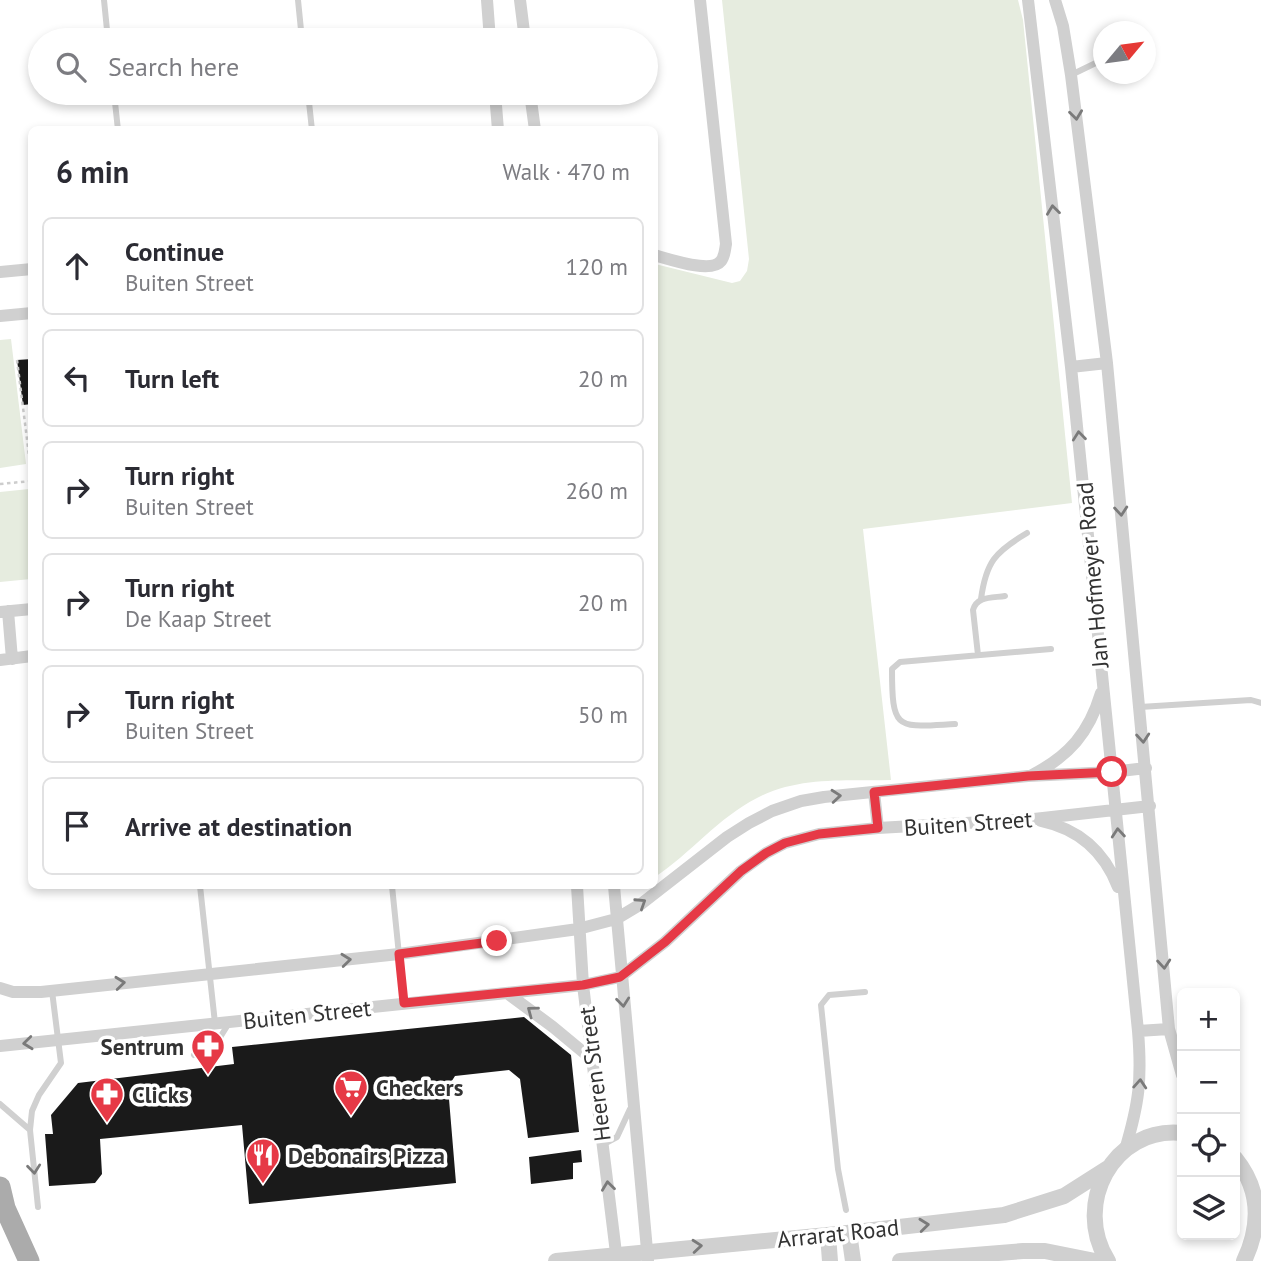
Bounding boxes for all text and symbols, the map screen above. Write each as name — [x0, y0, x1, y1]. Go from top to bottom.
north arrow — [1093, 21, 1156, 84]
search box — [28, 28, 658, 105]
icon: search — [52, 48, 90, 86]
text: Search here — [108, 50, 239, 83]
one-way arrow — [1069, 109, 1084, 121]
text: 6 min — [56, 152, 129, 191]
text: Walk · 470 m — [503, 157, 630, 186]
one-way arrow — [1046, 204, 1061, 216]
text: Continue — [125, 235, 224, 268]
icon: ahead — [58, 247, 96, 285]
text: 120 m — [566, 252, 628, 281]
text: Buiten Street — [125, 268, 254, 297]
icon: left — [58, 359, 96, 397]
text: Turn left — [125, 362, 219, 395]
text: 20 m — [578, 364, 628, 393]
one-way arrow — [1071, 430, 1086, 442]
text: Turn right — [125, 459, 234, 492]
icon: right — [58, 471, 96, 509]
text: 260 m — [566, 476, 628, 505]
street label: Jan Hofmeyer Road — [1069, 481, 1115, 670]
text: Buiten Street — [125, 492, 254, 521]
one-way arrow — [1113, 506, 1128, 517]
text: Turn right — [125, 571, 234, 604]
icon: right — [58, 583, 96, 621]
text: 20 m — [578, 588, 628, 617]
text: De Kaap Street — [125, 604, 271, 633]
text: Turn right — [125, 683, 234, 716]
icon: right — [58, 695, 96, 733]
text: 50 m — [578, 700, 628, 729]
text: Buiten Street — [125, 716, 254, 745]
one-way arrow — [1135, 732, 1150, 744]
route start — [1096, 756, 1127, 787]
one-way arrow — [831, 789, 842, 804]
street label: Buiten Street — [903, 804, 1033, 842]
icon: arrive — [58, 807, 96, 845]
text: Arrive at destination — [125, 810, 352, 843]
one-way arrow — [1111, 827, 1126, 838]
one-way arrow — [633, 899, 646, 912]
route end — [481, 925, 512, 956]
one-way arrow — [341, 952, 352, 967]
one-way arrow — [1156, 959, 1171, 970]
one-way arrow — [114, 975, 126, 990]
map controls — [1177, 988, 1240, 1240]
button: + — [1177, 988, 1240, 1051]
street label: Buiten Street — [241, 993, 373, 1035]
one-way arrow — [615, 997, 630, 1008]
street label: Heeren Street — [571, 1005, 617, 1143]
one-way arrow — [527, 1007, 540, 1019]
pharmacy icon: Sentrum — [189, 1027, 227, 1076]
place label: Sentrum — [101, 1032, 184, 1061]
one-way arrow — [22, 1035, 33, 1050]
button: − — [1177, 1051, 1240, 1114]
supermarket icon: Checkers — [332, 1068, 370, 1117]
place label: Checkers — [376, 1073, 464, 1102]
pharmacy icon: Clicks — [88, 1075, 126, 1124]
one-way arrow — [1132, 1078, 1147, 1089]
place label: Clicks — [132, 1080, 189, 1109]
button: locate — [1177, 1114, 1240, 1177]
restaurant icon: Debonairs Pizza — [244, 1136, 282, 1185]
place label: Debonairs Pizza — [288, 1141, 445, 1170]
one-way arrow — [26, 1163, 41, 1174]
button: layers — [1177, 1177, 1240, 1240]
one-way arrow — [600, 1181, 615, 1192]
street label: Arrarat Road — [776, 1212, 900, 1254]
one-way arrow — [918, 1217, 930, 1232]
one-way arrow — [692, 1239, 703, 1254]

